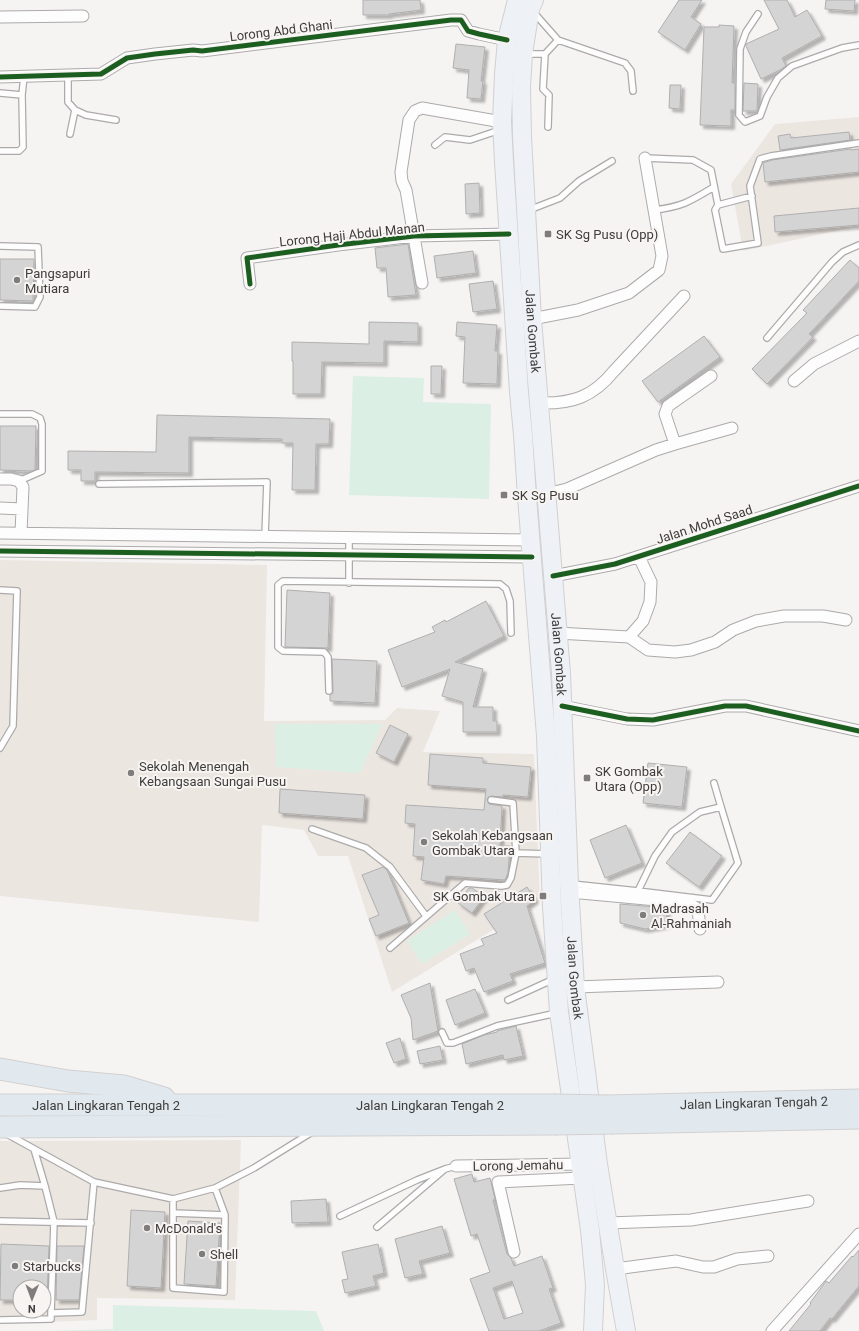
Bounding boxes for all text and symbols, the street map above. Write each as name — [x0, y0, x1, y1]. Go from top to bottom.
street label: Lorong Abd Ghani — [229, 17, 333, 44]
street label: Lorong Haji Abdul Manan — [279, 219, 426, 250]
place label: SK Sg Pusu (Opp) — [556, 227, 658, 242]
marker: SK Sg Pusu (Opp) — [543, 229, 553, 239]
place label: Pangsapuri Mutiara — [25, 266, 91, 296]
marker: Pangsapuri Mutiara — [12, 275, 22, 285]
street label: Jalan Gombak — [522, 289, 543, 374]
place label: SK Sg Pusu — [512, 488, 579, 503]
marker: SK Sg Pusu — [499, 490, 509, 500]
street label: Jalan Mohd Saad — [654, 502, 754, 547]
street label: Jalan Gombak — [548, 612, 569, 697]
place label: Sekolah Menengah Kebangsaan Sungai Pusu — [139, 759, 286, 789]
place label: SK Gombak Utara (Opp) — [595, 764, 663, 794]
marker: Sekolah Menengah Kebangsaan Sungai Pusu — [126, 768, 136, 778]
marker: SK Gombak Utara (Opp) — [582, 773, 592, 783]
place label: Sekolah Kebangsaan Gombak Utara — [432, 828, 553, 858]
marker: Sekolah Kebangsaan Gombak Utara — [419, 837, 429, 847]
place label: SK Gombak Utara — [433, 889, 535, 904]
marker: SK Gombak Utara — [538, 891, 548, 901]
place label: Madrasah Al-Rahmaniah — [651, 901, 732, 931]
marker: Madrasah Al-Rahmaniah — [638, 910, 648, 920]
street label: Jalan Gombak — [564, 936, 586, 1021]
street label: Jalan Lingkaran Tengah 2 — [680, 1094, 828, 1112]
street label: Jalan Lingkaran Tengah 2 — [32, 1098, 180, 1113]
street label: Jalan Lingkaran Tengah 2 — [356, 1098, 504, 1113]
street label: Lorong Jemahu — [473, 1157, 563, 1174]
place label: McDonald's — [155, 1221, 223, 1236]
marker: McDonald's — [142, 1223, 152, 1233]
place label: Shell — [210, 1247, 238, 1262]
marker: Shell — [197, 1249, 207, 1259]
place label: Starbucks — [23, 1259, 81, 1274]
marker: Starbucks — [10, 1261, 20, 1271]
north arrow — [12, 1279, 52, 1319]
text: N — [28, 1302, 36, 1315]

